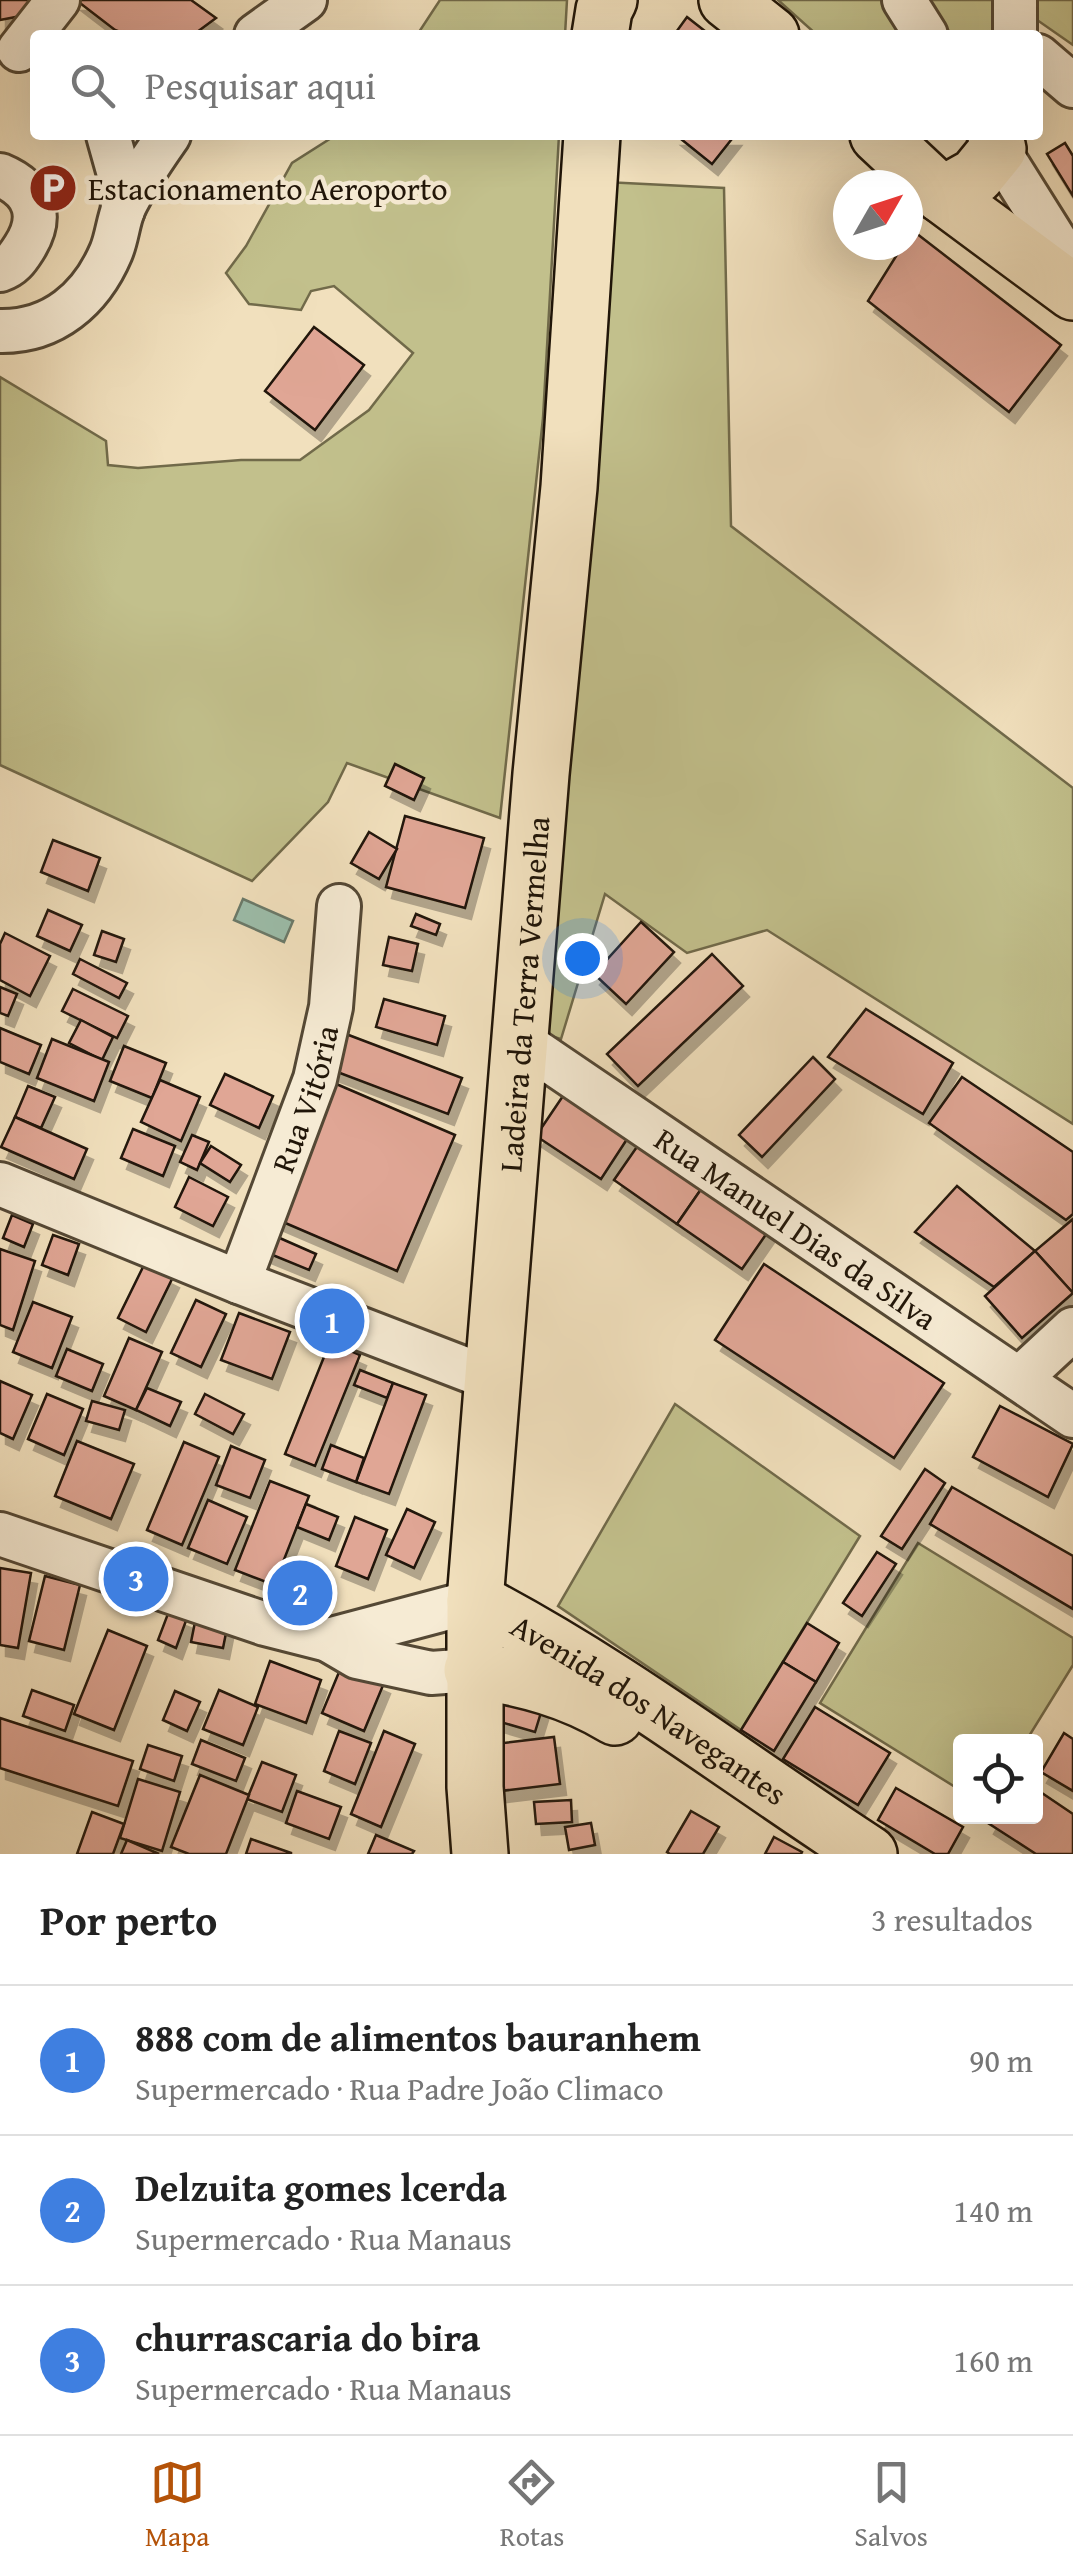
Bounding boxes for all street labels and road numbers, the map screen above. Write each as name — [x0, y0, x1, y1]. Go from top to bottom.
street label: Ladeira da Terra Vermelha — [486, 815, 561, 1174]
street label: Rua Vitória — [259, 1021, 350, 1179]
street label: Rua Manuel Dias da Silva — [646, 1115, 947, 1341]
street label: Avenida dos Navegantes — [503, 1602, 797, 1816]

